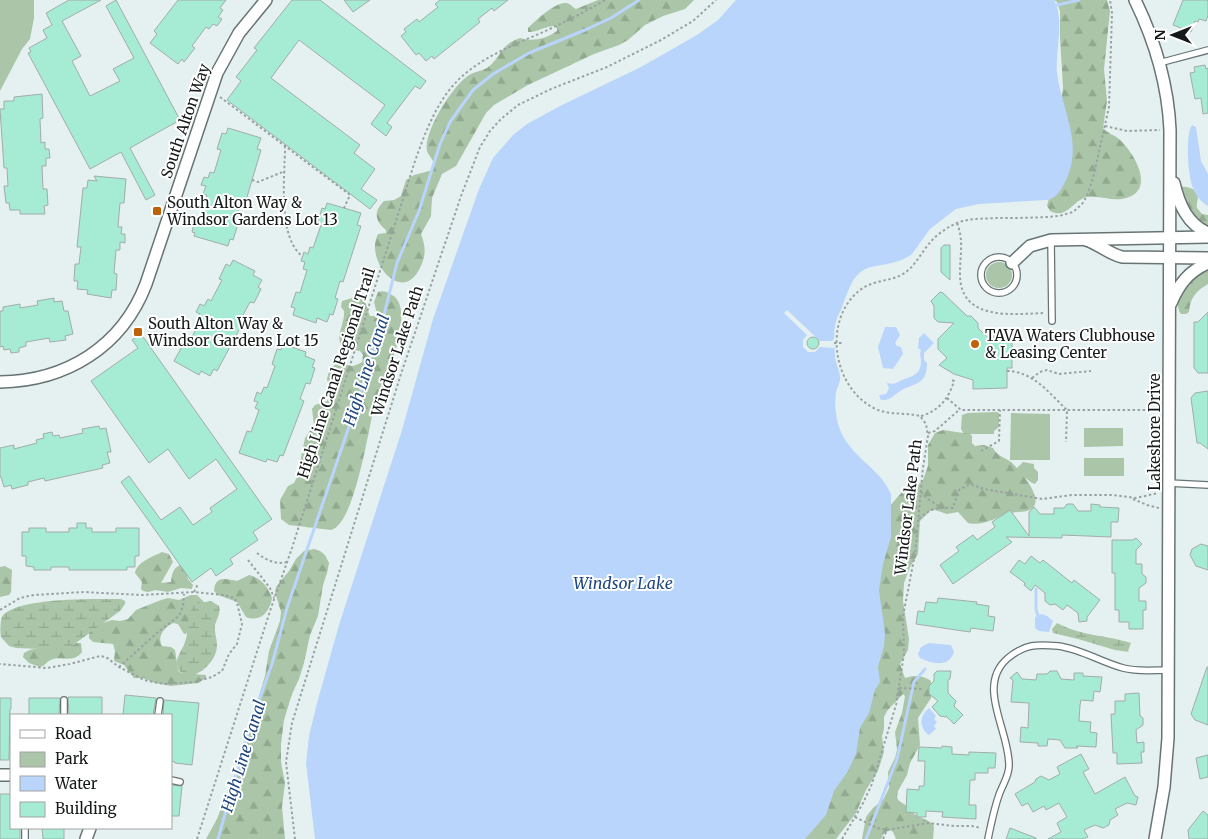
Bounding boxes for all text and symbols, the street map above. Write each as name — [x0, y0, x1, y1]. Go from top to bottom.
north arrow — [1148, 10, 1198, 60]
text: N — [1151, 29, 1169, 41]
street label: South Alton Way — [156, 61, 214, 181]
place label: South Alton Way & Windsor Gardens Lot 13 — [166, 193, 338, 229]
marker: South Alton Way & Windsor Gardens Lot 13 — [151, 205, 163, 217]
street label: High Line Canal Regional Trail — [293, 265, 379, 481]
street label: Windsor Lake Path — [367, 283, 427, 420]
water label: High Line Canal — [338, 311, 394, 429]
place label: South Alton Way & Windsor Gardens Lot 15 — [147, 314, 319, 350]
marker: South Alton Way & Windsor Gardens Lot 15 — [132, 326, 144, 338]
place label: TAVA Waters Clubhouse & Leasing Center — [985, 326, 1155, 362]
marker: TAVA Waters Clubhouse & Leasing Center — [969, 338, 981, 350]
street label: Lakeshore Drive — [1145, 373, 1164, 491]
street label: Windsor Lake Path — [890, 438, 926, 577]
water label: Windsor Lake — [573, 573, 673, 593]
water label: High Line Canal — [216, 697, 270, 815]
legend — [10, 714, 172, 829]
text: Road — [55, 724, 91, 743]
text: Park — [55, 749, 89, 768]
text: Water — [54, 774, 98, 793]
text: Building — [55, 799, 117, 818]

